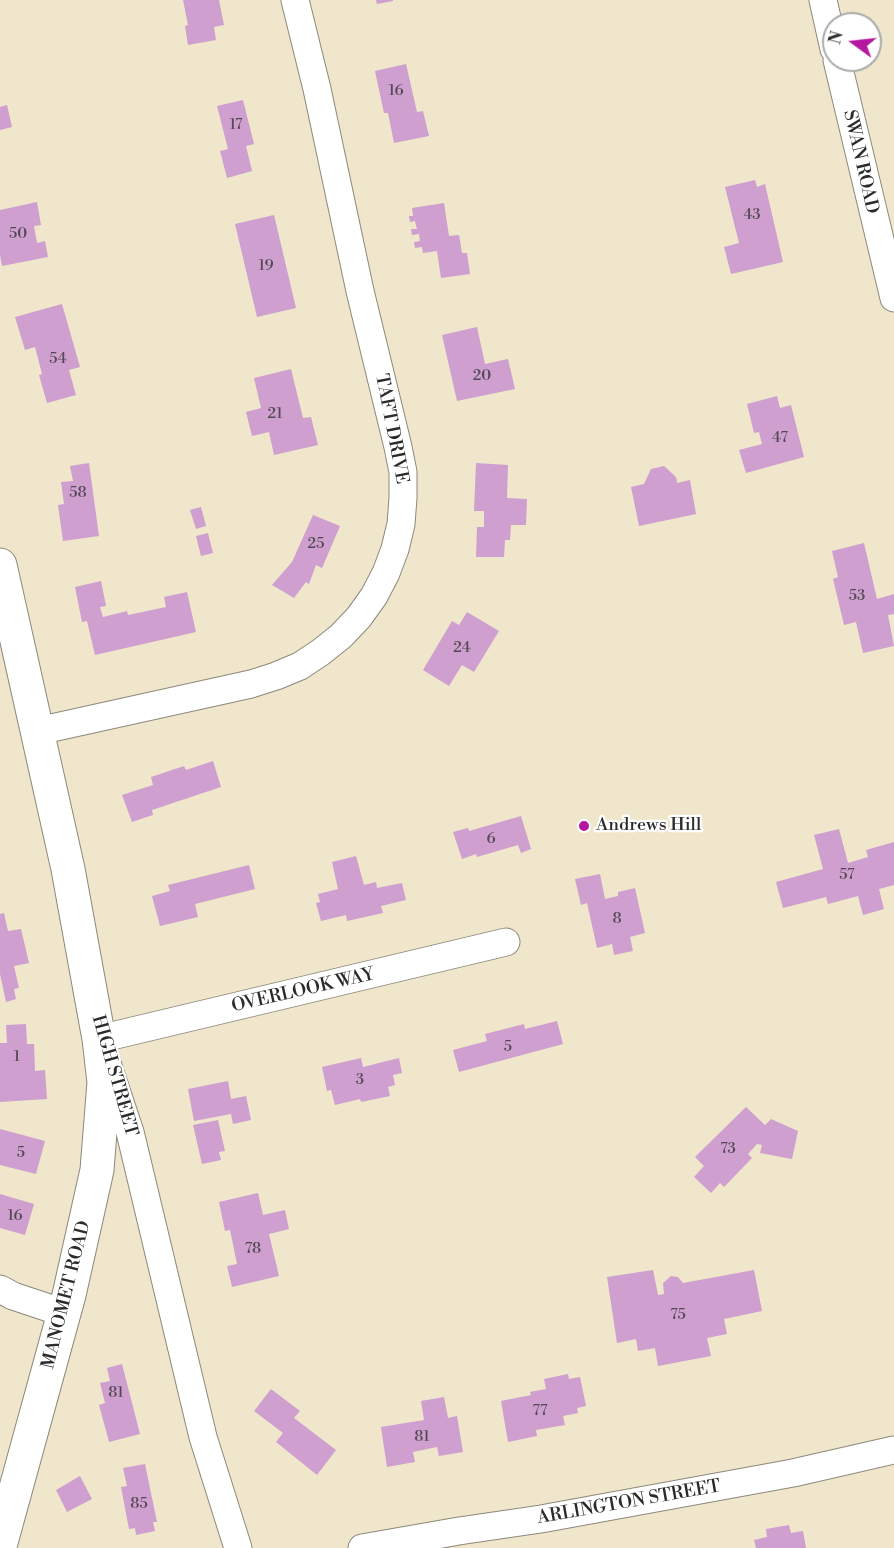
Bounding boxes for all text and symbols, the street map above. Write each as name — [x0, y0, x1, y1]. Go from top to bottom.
north arrow — [822, 12, 882, 72]
text: N — [825, 29, 848, 47]
house number: 16 — [388, 82, 404, 100]
street label: SWAN ROAD — [838, 108, 882, 216]
house number: 17 — [229, 116, 243, 134]
house number: 43 — [743, 206, 761, 224]
house number: 50 — [9, 225, 27, 243]
house number: 19 — [258, 257, 274, 275]
house number: 54 — [49, 350, 67, 368]
house number: 20 — [473, 367, 491, 385]
street label: TAFT DRIVE — [370, 372, 412, 486]
house number: 21 — [267, 405, 283, 423]
house number: 47 — [772, 429, 788, 447]
house number: 58 — [69, 484, 87, 502]
house number: 25 — [308, 535, 324, 553]
house number: 53 — [849, 587, 865, 605]
house number: 24 — [453, 639, 471, 657]
place label: Andrews Hill — [596, 815, 701, 837]
marker: Andrews Hill — [577, 819, 591, 833]
house number: 6 — [486, 830, 496, 848]
house number: 57 — [839, 866, 855, 884]
house number: 8 — [612, 910, 622, 928]
street label: OVERLOOK WAY — [230, 964, 376, 1018]
street label: HIGH STREET — [86, 1013, 142, 1139]
house number: 5 — [504, 1038, 512, 1056]
house number: 1 — [14, 1048, 20, 1066]
house number: 3 — [356, 1071, 364, 1089]
house number: 73 — [720, 1140, 736, 1158]
house number: 5 — [17, 1144, 25, 1162]
house number: 16 — [7, 1207, 23, 1225]
street label: MANOMET ROAD — [38, 1219, 96, 1371]
house number: 78 — [245, 1240, 261, 1258]
house number: 75 — [670, 1306, 686, 1324]
house number: 81 — [108, 1384, 124, 1402]
house number: 77 — [532, 1402, 548, 1420]
house number: 81 — [414, 1428, 430, 1446]
street label: ARLINGTON STREET — [536, 1476, 722, 1530]
house number: 85 — [130, 1495, 148, 1513]

